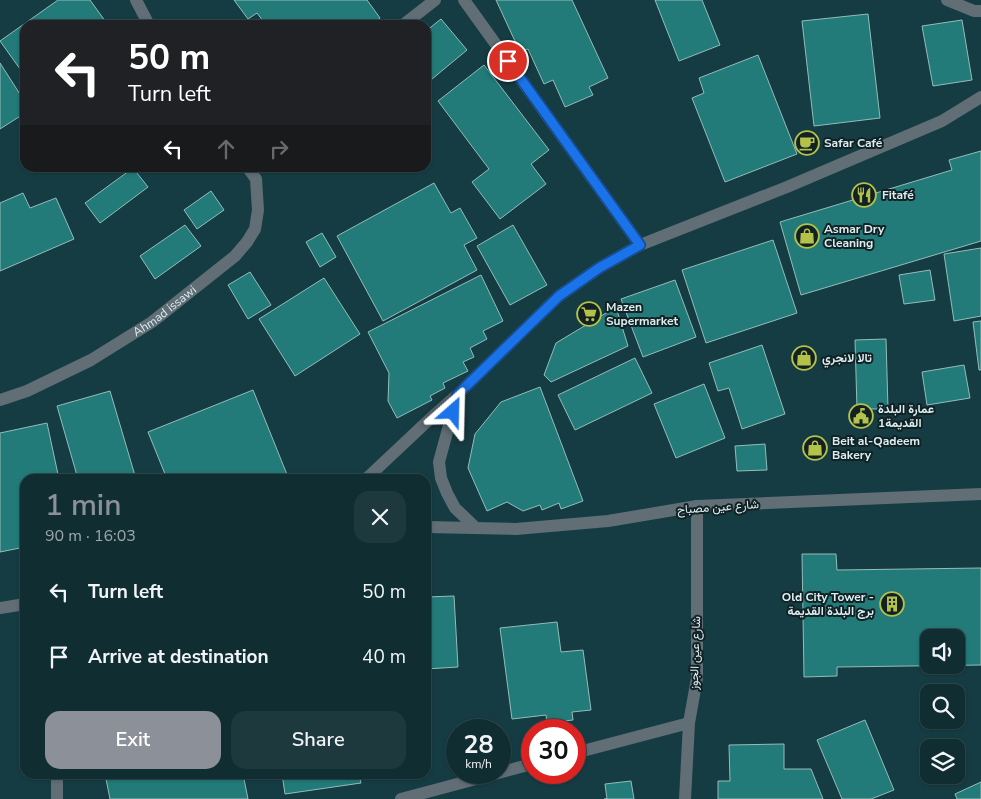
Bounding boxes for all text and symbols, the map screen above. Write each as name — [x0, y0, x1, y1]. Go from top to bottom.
text: 50 m — [128, 34, 210, 81]
icon: left — [45, 40, 110, 105]
pin — [487, 40, 529, 82]
icon: arrive — [494, 47, 522, 75]
text: Turn left — [128, 79, 211, 109]
cafe icon: Safar Café — [794, 130, 820, 156]
icon: left — [159, 135, 187, 163]
icon: ahead — [212, 135, 240, 163]
icon: right — [265, 135, 293, 163]
place label: Safar Café — [824, 135, 883, 151]
restaurant icon: Fitafé — [851, 182, 877, 208]
place label: Fitafé — [882, 187, 914, 203]
place label: Asmar Dry Cleaning — [824, 221, 885, 251]
shop icon: Asmar Dry Cleaning — [794, 223, 820, 249]
street label: Ahmad issawi — [130, 282, 200, 340]
place label: Mazen Supermarket — [606, 299, 679, 329]
supermarket icon: Mazen Supermarket — [576, 301, 602, 327]
shop icon: تالا لانجري — [791, 345, 817, 371]
place label: تالا لانجري — [822, 350, 872, 368]
position arrow — [426, 385, 478, 437]
place label: عمارة البلدة القديمة1 — [878, 401, 934, 431]
public building icon: عمارة البلدة القديمة1 — [848, 403, 874, 429]
place label: Beit al-Qadeem Bakery — [832, 433, 920, 463]
shop icon: Beit al-Qadeem Bakery — [802, 435, 828, 461]
text: 1 min — [45, 485, 121, 526]
button: close — [354, 491, 406, 543]
street label: شارع عين مصباح — [677, 496, 760, 519]
text: 90 m · 16:03 — [45, 525, 136, 547]
icon: left — [45, 578, 73, 606]
text: Turn left — [88, 579, 163, 605]
text: 50 m — [362, 579, 406, 605]
place label: Old City Tower - برج البلدة القديمة — [782, 589, 874, 619]
building icon: Old City Tower - برج البلدة القديمة — [879, 591, 905, 617]
street label: شارع عين الجوز — [686, 616, 705, 691]
map controls — [920, 629, 965, 784]
button: sound — [920, 629, 965, 674]
icon: arrive — [45, 643, 73, 671]
text: Arrive at destination — [88, 644, 269, 670]
text: 40 m — [362, 644, 406, 670]
button: search — [920, 684, 965, 729]
button: Exit — [45, 711, 221, 769]
button: Share — [231, 711, 406, 769]
speed limit sign: 30 — [521, 719, 586, 784]
text: 28 — [463, 728, 494, 762]
button: layers — [920, 739, 965, 784]
text: km/h — [465, 756, 492, 772]

